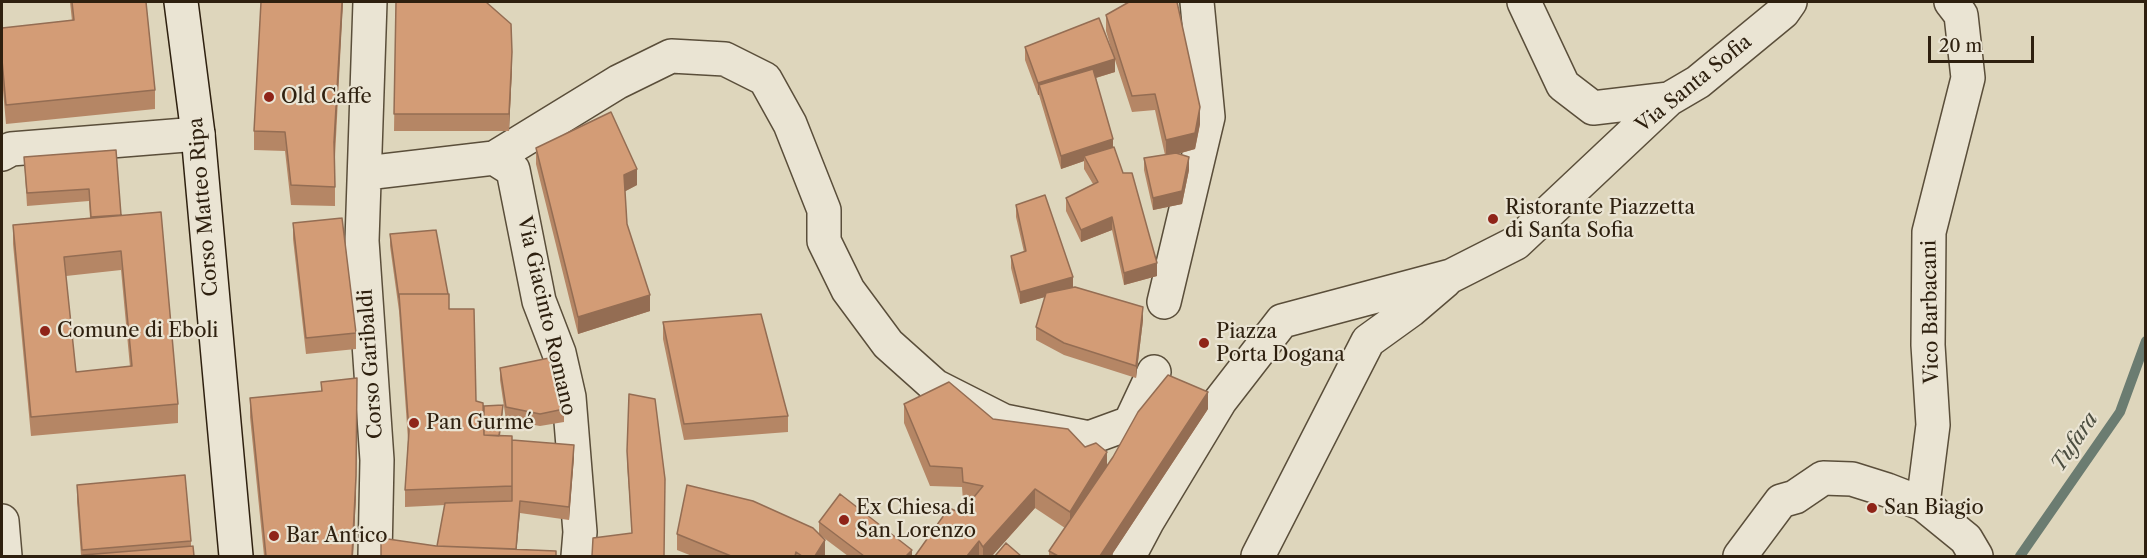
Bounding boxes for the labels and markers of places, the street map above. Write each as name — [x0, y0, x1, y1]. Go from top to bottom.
place label: Old Caffe — [281, 85, 372, 109]
marker: Old Caffe — [262, 90, 276, 104]
place label: Ristorante Piazzetta di Santa Sofia — [1505, 196, 1695, 243]
marker: Ristorante Piazzetta di Santa Sofia — [1486, 212, 1500, 226]
place label: Comune di Eboli — [57, 319, 218, 343]
place label: Piazza Porta Dogana — [1216, 320, 1345, 367]
marker: Comune di Eboli — [38, 324, 52, 338]
marker: Piazza Porta Dogana — [1197, 336, 1211, 350]
place label: Pan Gurmé — [426, 411, 534, 435]
marker: Pan Gurmé — [407, 416, 421, 430]
place label: Ex Chiesa di San Lorenzo — [856, 496, 976, 543]
place label: San Biagio — [1884, 496, 1984, 520]
marker: San Biagio — [1865, 501, 1879, 515]
marker: Ex Chiesa di San Lorenzo — [837, 513, 851, 527]
place label: Bar Antico — [286, 524, 388, 548]
marker: Bar Antico — [267, 529, 281, 543]

